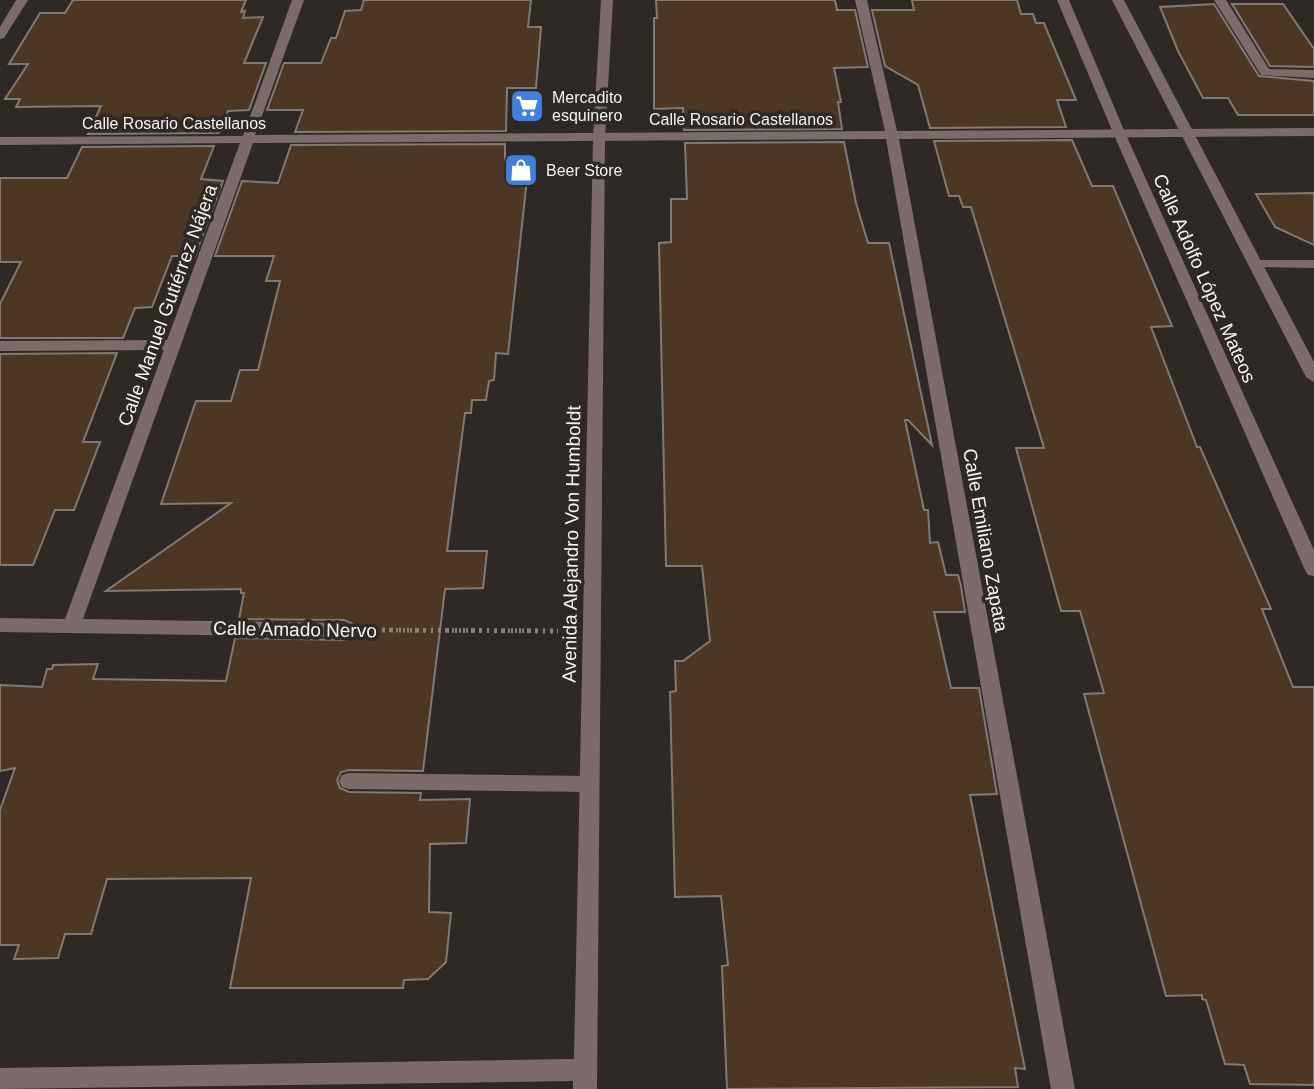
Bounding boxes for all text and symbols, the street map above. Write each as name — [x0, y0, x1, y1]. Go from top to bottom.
supermarket icon: Mercadito esquinero — [508, 87, 546, 125]
place label: Mercadito esquinero — [552, 89, 622, 124]
street label: Calle Rosario Castellanos — [649, 111, 833, 128]
street label: Calle Rosario Castellanos — [82, 115, 266, 132]
shop icon: Beer Store — [502, 151, 540, 189]
place label: Beer Store — [546, 162, 623, 179]
street label: Calle Adolfo López Mateos — [1149, 171, 1260, 386]
street label: Calle Manuel Gutiérrez Nájera — [114, 181, 221, 429]
street label: Avenida Alejandro Von Humboldt — [559, 404, 584, 683]
street label: Calle Emiliano Zapata — [959, 447, 1012, 634]
street label: Calle Amado Nervo — [213, 618, 377, 641]

